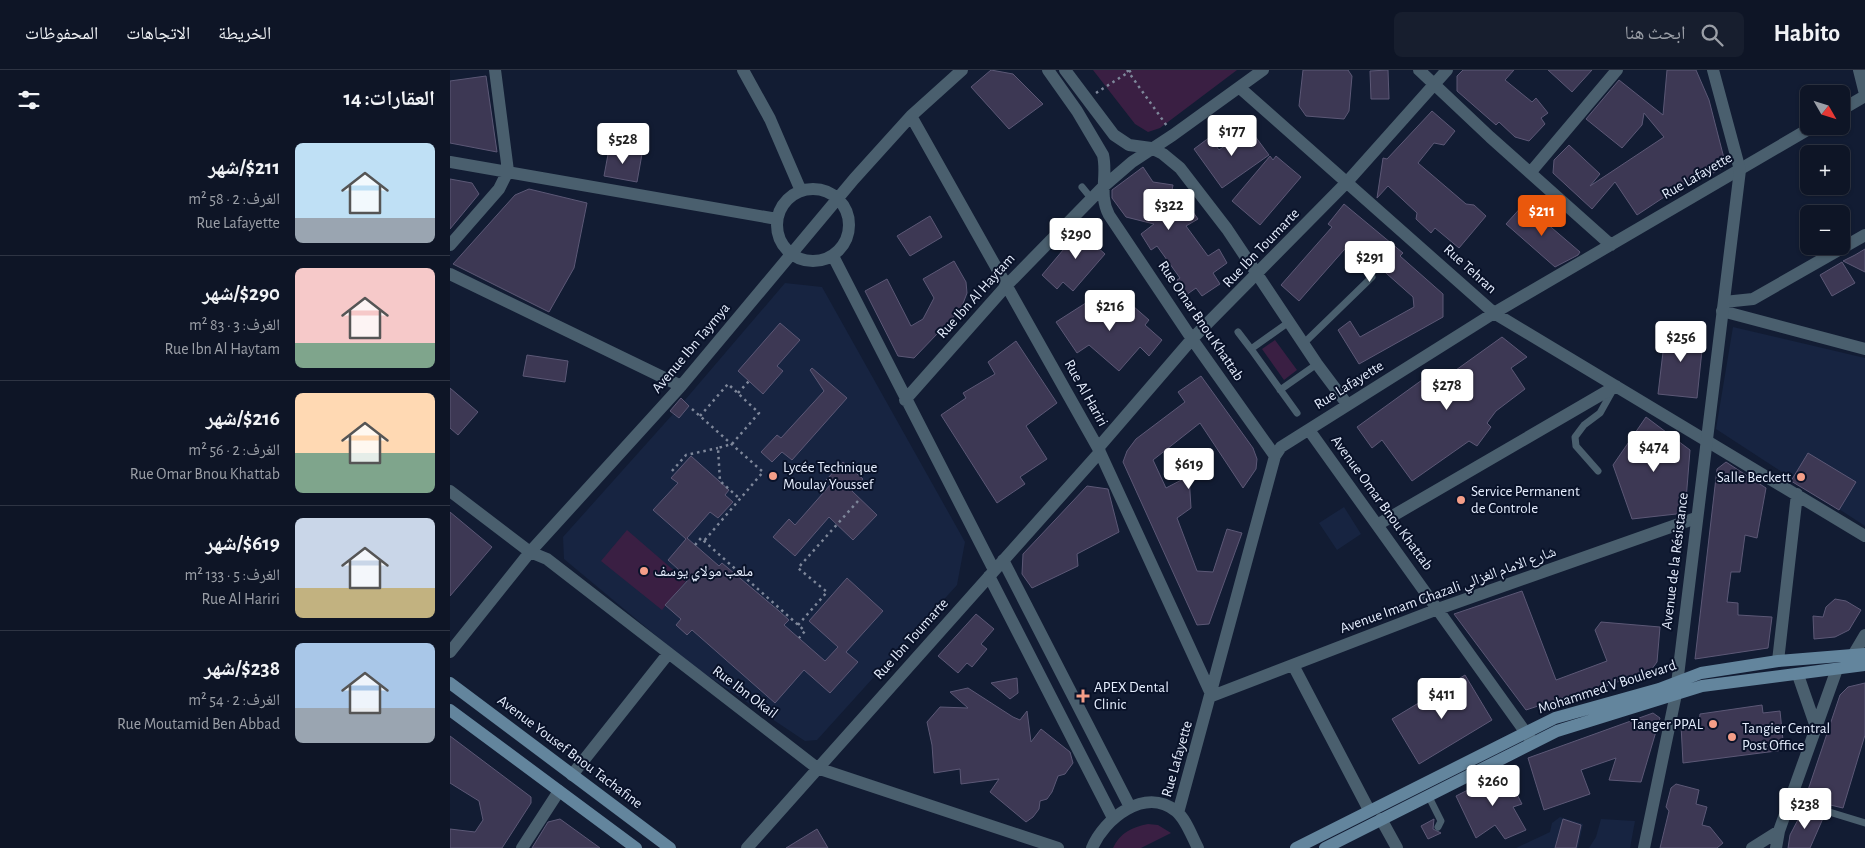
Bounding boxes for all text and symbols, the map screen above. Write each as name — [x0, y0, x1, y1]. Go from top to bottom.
search box — [1394, 12, 1744, 57]
icon: search — [1698, 21, 1726, 49]
text: Habito — [1774, 22, 1840, 46]
text: ابحث هنا — [1624, 24, 1686, 43]
text: المحفوظات — [25, 25, 98, 43]
text: الاتجاهات — [126, 25, 190, 43]
text: الخريطة — [218, 25, 271, 43]
north arrow — [1800, 85, 1850, 135]
map controls — [1800, 85, 1850, 255]
icon: filters — [15, 86, 43, 114]
text: العقارات: 14 — [343, 88, 435, 109]
pin: $177 — [1202, 114, 1262, 157]
pin: $528 — [593, 122, 653, 165]
text: $177 — [1219, 123, 1245, 139]
text: $528 — [608, 131, 638, 147]
button: + — [1800, 145, 1850, 195]
street label: Rue Lafayette — [1659, 150, 1735, 202]
text: $211/شهر — [208, 157, 280, 178]
icon: home — [335, 163, 395, 223]
pin: $322 — [1139, 189, 1199, 231]
text: الغرف: 2 · 58 m² — [188, 191, 280, 207]
pin: $211 — [1512, 194, 1572, 237]
text: $322 — [1154, 197, 1184, 213]
text: $211 — [1529, 203, 1555, 219]
button: − — [1800, 205, 1850, 255]
street label: Rue Ibn Toumarte — [1220, 206, 1302, 290]
text: Rue Lafayette — [196, 215, 280, 231]
pin: $290 — [1046, 218, 1106, 260]
text: $290 — [1061, 226, 1091, 242]
pin: $291 — [1340, 240, 1400, 283]
street label: Rue Tehran — [1441, 242, 1499, 296]
text: $291 — [1356, 249, 1384, 265]
street label: Rue Ibn Al Haytam — [934, 251, 1018, 341]
street label: Rue Omar Bnou Khattab — [1155, 258, 1247, 384]
text: $290/شهر — [202, 283, 280, 304]
icon: home — [335, 288, 395, 348]
pin: $216 — [1080, 290, 1140, 332]
text: $216 — [1096, 298, 1124, 314]
street label: Avenue Ibn Taymya — [649, 300, 733, 396]
text: الغرف: 3 · 83 m² — [189, 317, 280, 333]
pin: $256 — [1651, 320, 1711, 363]
text: $256 — [1666, 329, 1696, 345]
text: Rue Ibn Al Haytam — [164, 341, 280, 357]
street label: Rue Al Hariri — [1062, 357, 1110, 429]
street label: Rue Lafayette — [1312, 358, 1386, 412]
pin: $278 — [1417, 368, 1477, 411]
text: $278 — [1432, 377, 1462, 393]
text: $216/شهر — [206, 408, 280, 429]
icon: home — [335, 413, 395, 473]
pin: $474 — [1624, 430, 1684, 473]
street label: Avenue Omar Bnou Khattab — [1328, 433, 1436, 573]
text: $474 — [1639, 439, 1669, 455]
text: الغرف: 2 · 56 m² — [188, 442, 280, 458]
pin: $619 — [1159, 448, 1219, 490]
text: $619 — [1175, 456, 1203, 472]
place label: Lycée Technique Moulay Youssef — [783, 460, 878, 492]
text: Rue Omar Bnou Khattab — [130, 466, 280, 482]
marker: Lycée Technique Moulay Youssef — [767, 470, 779, 482]
place label: Salle Beckett — [1717, 470, 1791, 485]
marker: Salle Beckett — [1795, 471, 1807, 483]
place label: Service Permanent de Controle — [1471, 484, 1580, 516]
street label: Avenue de la Résistance — [1659, 492, 1691, 630]
marker: Service Permanent de Controle — [1455, 494, 1467, 506]
text: $619/شهر — [205, 533, 280, 554]
icon: home — [335, 538, 395, 598]
street label: Avenue Imam Ghazali شارع الامام الغزالي — [1338, 544, 1559, 640]
place label: ملعب مولاي يوسف — [654, 564, 753, 582]
marker: ملعب مولاي يوسف — [638, 565, 650, 577]
text: الغرف: 5 · 133 m² — [184, 567, 280, 583]
text: Rue Al Hariri — [202, 591, 280, 607]
street label: Rue Ibn Toumarte — [871, 596, 951, 682]
street label: Mohammed V Boulevard — [1536, 657, 1678, 716]
text: $238/شهر — [204, 658, 280, 679]
icon: home — [335, 663, 395, 723]
street label: Rue Ibn Okail — [710, 663, 780, 721]
pin: $411 — [1412, 678, 1472, 720]
place label: APEX Dental Clinic — [1094, 680, 1169, 712]
text: $411 — [1429, 686, 1455, 702]
marker: APEX Dental Clinic — [1076, 689, 1090, 703]
text: الغرف: 2 · 54 m² — [188, 692, 280, 708]
street label: Avenue Yousef Bnou Tachafine — [495, 693, 645, 811]
text: Rue Moutamid Ben Abbad — [117, 716, 280, 732]
place label: Tanger PPAL — [1631, 717, 1704, 732]
marker: Tanger PPAL — [1707, 718, 1719, 730]
street label: Rue Lafayette — [1159, 719, 1195, 799]
place label: Tangier Central Post Office — [1742, 721, 1830, 753]
marker: Tangier Central Post Office — [1726, 731, 1738, 743]
pin: $260 — [1463, 764, 1523, 807]
text: $260 — [1478, 773, 1508, 789]
pin: $238 — [1775, 788, 1835, 830]
text: $238 — [1790, 796, 1820, 812]

